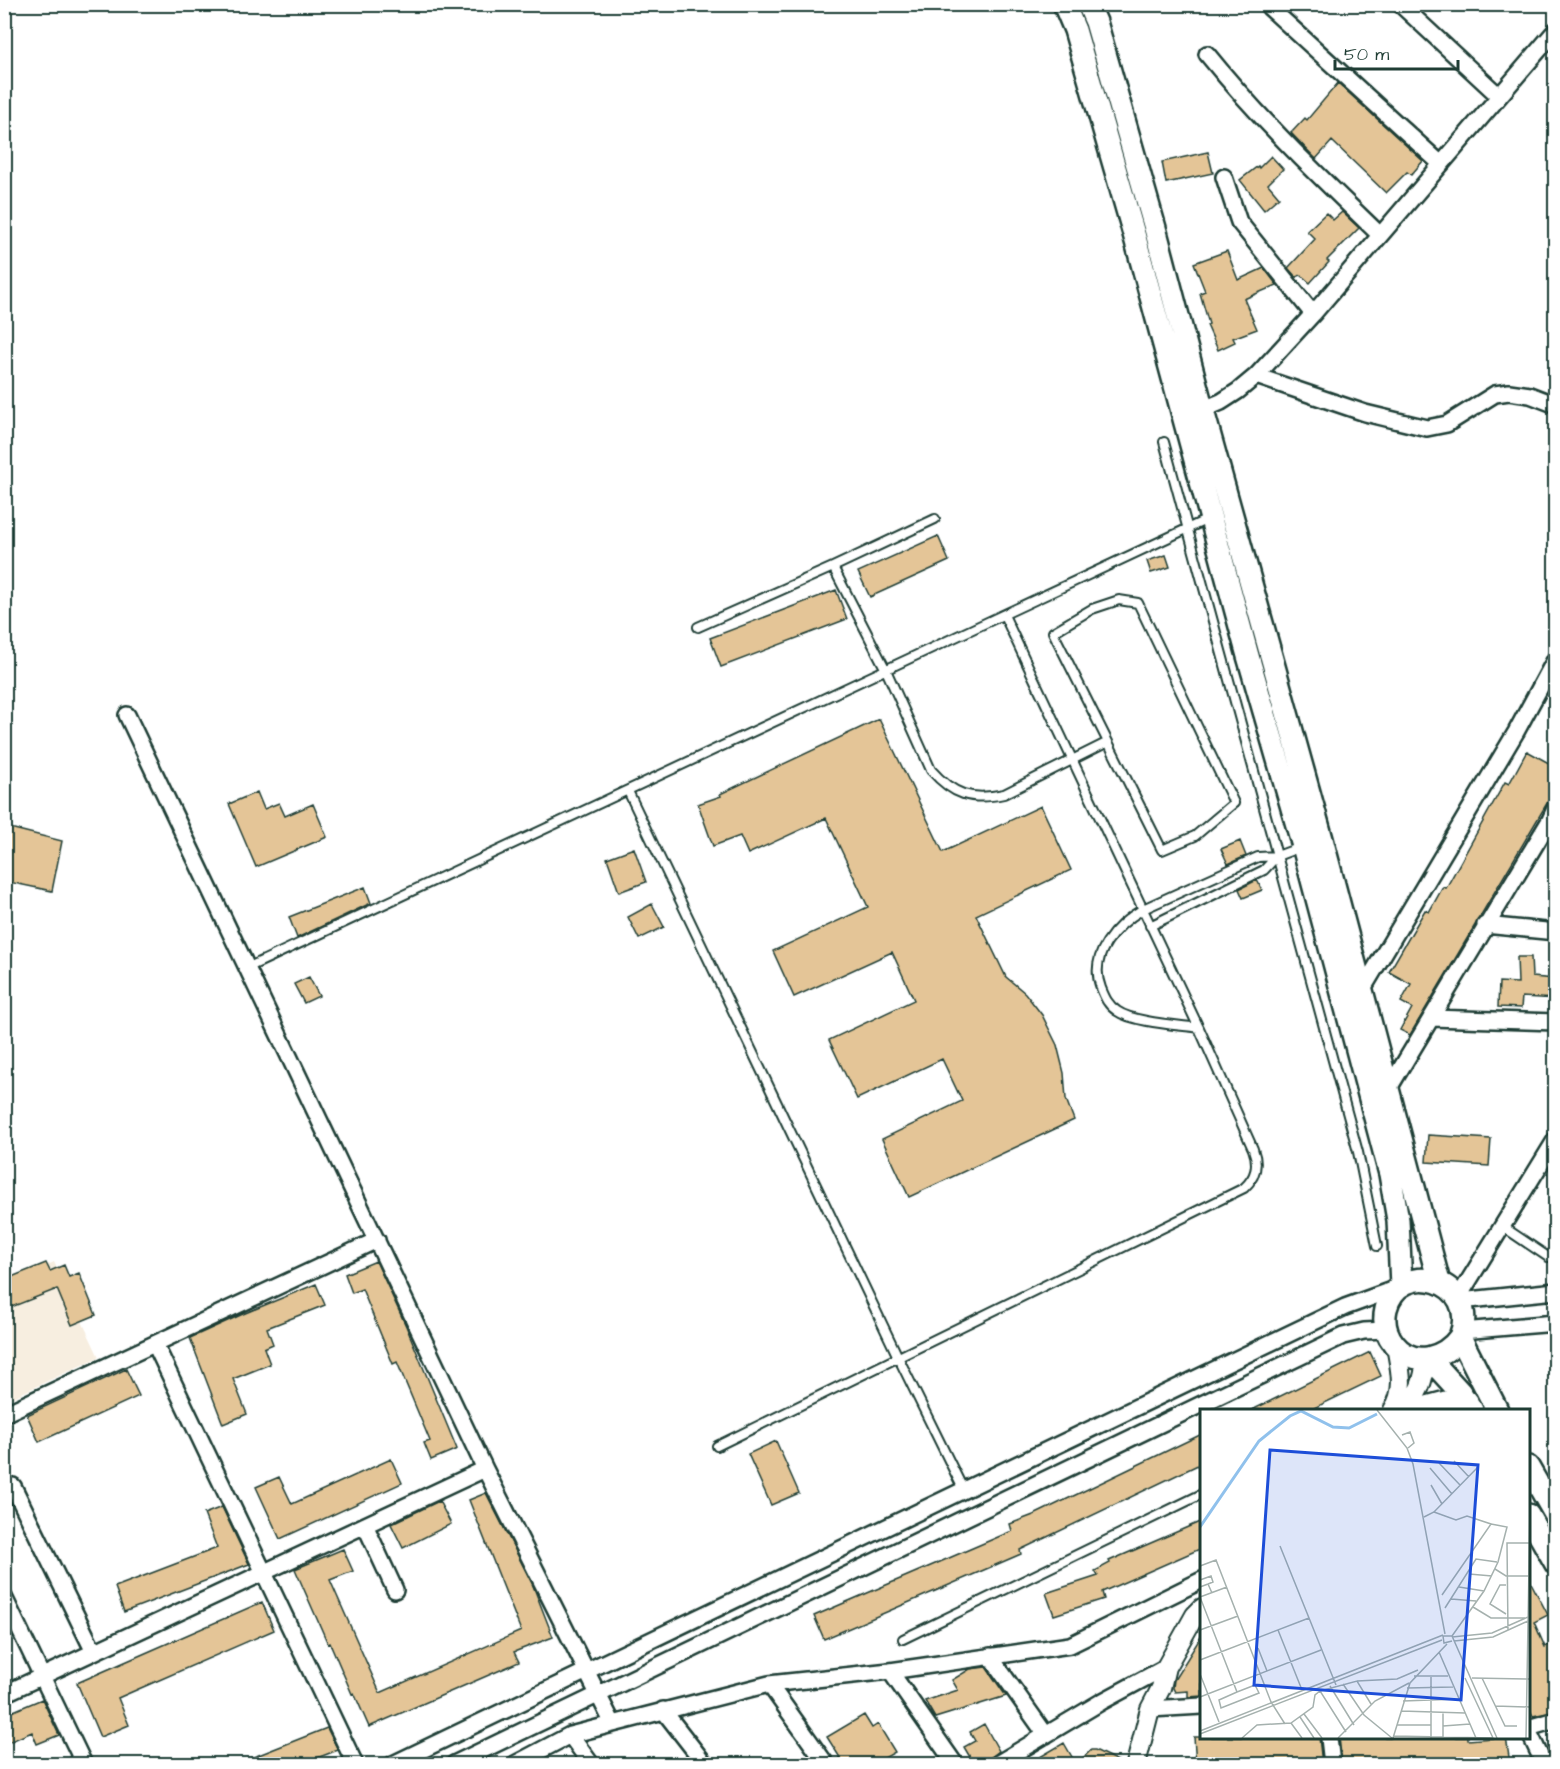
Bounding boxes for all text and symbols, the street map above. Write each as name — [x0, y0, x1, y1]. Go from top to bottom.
scale bar — [1335, 33, 1458, 71]
text: 50 m — [1344, 42, 1389, 67]
inset map — [1200, 1409, 1530, 1739]

